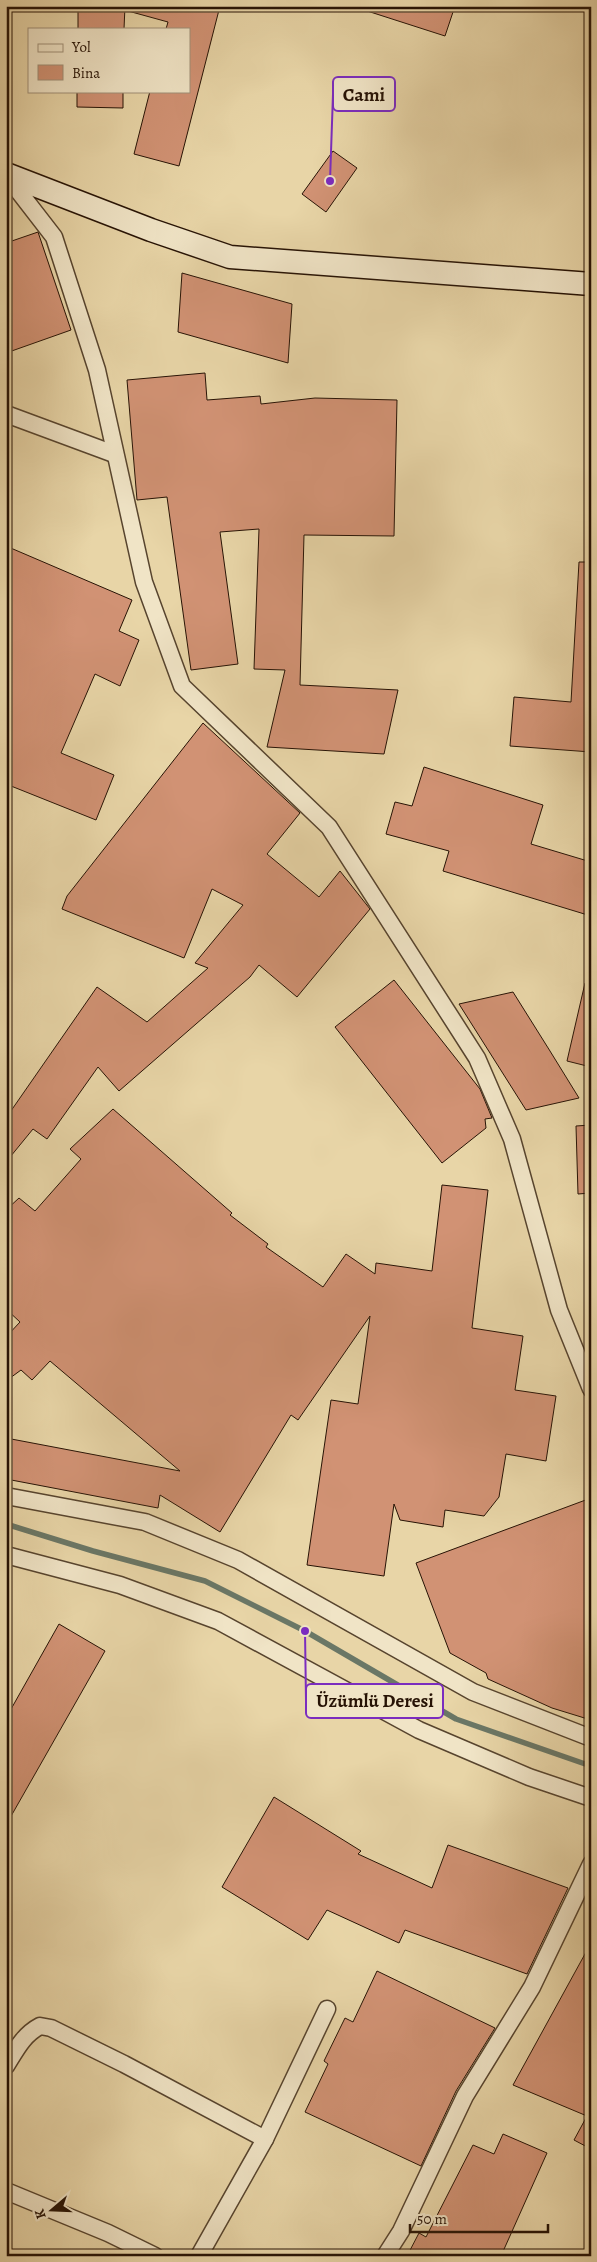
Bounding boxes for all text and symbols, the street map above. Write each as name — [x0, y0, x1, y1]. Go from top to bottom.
legend — [28, 28, 190, 92]
text: Yol — [71, 37, 91, 57]
text: Bina — [72, 63, 100, 83]
callout: Cami — [333, 77, 395, 111]
text: Cami — [343, 82, 386, 108]
callout: Üzümlü Deresi — [306, 1684, 443, 1718]
text: Üzümlü Deresi — [316, 1688, 434, 1714]
north arrow — [28, 2184, 78, 2234]
scale bar — [410, 2202, 547, 2234]
text: K — [29, 2206, 51, 2222]
text: 50 m — [417, 2209, 447, 2229]

